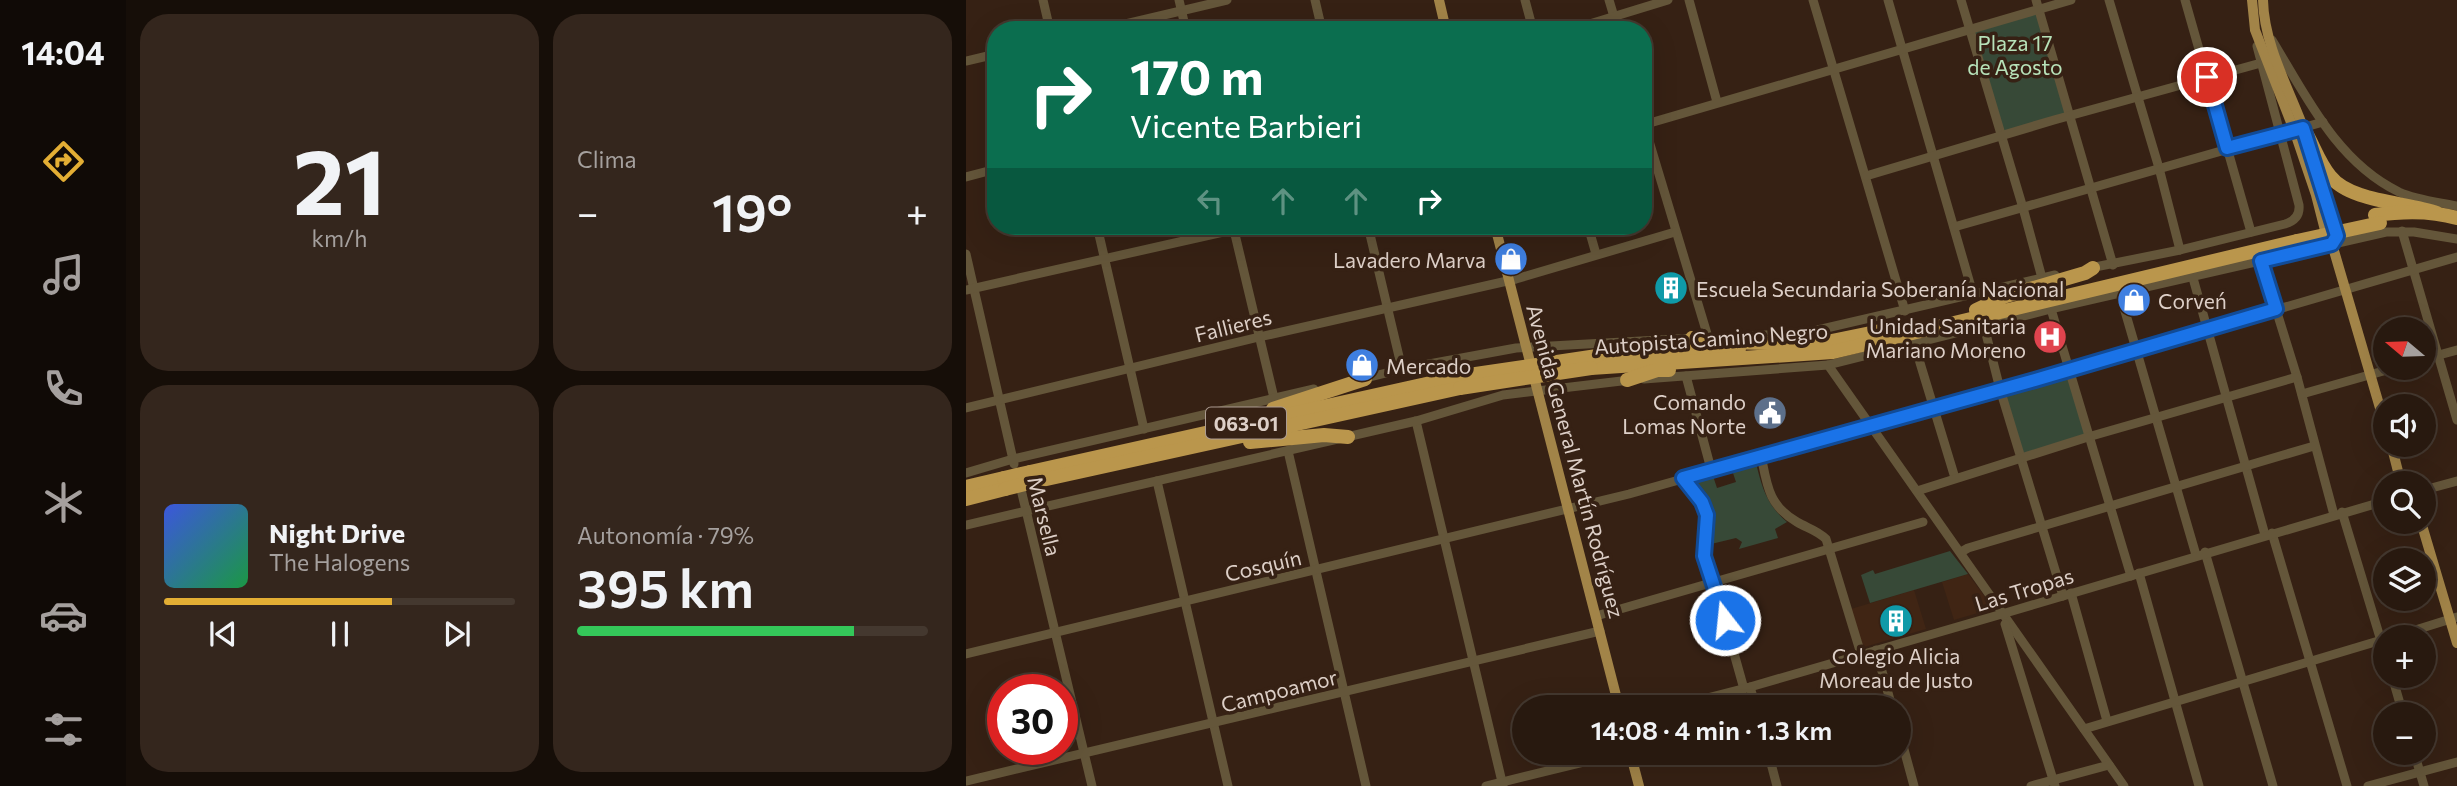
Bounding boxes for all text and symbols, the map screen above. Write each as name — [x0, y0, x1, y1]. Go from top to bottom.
park label: Plaza 17 de Agosto — [1967, 30, 2063, 79]
text: 14:04 — [21, 32, 105, 72]
text: 170 m — [1130, 45, 1263, 105]
pin — [2177, 47, 2237, 107]
icon: right — [1015, 49, 1106, 140]
icon: arrive — [2188, 58, 2226, 96]
text: Vicente Barbieri — [1130, 105, 1362, 145]
text: 21 — [293, 122, 386, 234]
icon: directions — [39, 137, 88, 186]
text: Clima — [577, 145, 637, 173]
text: 19° — [712, 179, 792, 243]
icon: left — [1191, 182, 1229, 220]
icon: ahead — [1264, 182, 1302, 220]
icon: ahead — [1337, 182, 1375, 220]
icon: right — [1410, 182, 1448, 220]
text: − — [577, 188, 599, 235]
text: + — [906, 188, 928, 235]
text: km/h — [312, 224, 367, 252]
shop icon: Lavadero Marva — [1492, 240, 1530, 278]
place label: Lavadero Marva — [1333, 247, 1486, 272]
icon: music — [39, 250, 88, 299]
building icon: Escuela Secundaria Soberanía Nacional — [1652, 269, 1690, 307]
place label: Escuela Secundaria Soberanía Nacional — [1696, 276, 2064, 301]
shop icon: Corveń — [2115, 281, 2153, 319]
place label: Corveń — [2158, 288, 2227, 313]
street label: Avenida General Martín Rodríguez — [1522, 301, 1630, 621]
street label: Fallieres — [1192, 303, 1274, 347]
place label: Unidad Sanitaria Mariano Moreno — [1865, 313, 2026, 362]
street label: Autopista Camino Negro — [1593, 317, 1829, 359]
north arrow — [2373, 317, 2436, 380]
map controls — [2373, 317, 2436, 765]
hospital icon: Unidad Sanitaria Mariano Moreno — [2031, 318, 2069, 356]
shop icon: Mercado — [1343, 346, 1381, 384]
place label: Mercado — [1386, 353, 1471, 378]
icon: phone — [39, 364, 88, 413]
place label: Comando Lomas Norte — [1622, 389, 1746, 438]
public building icon: Comando Lomas Norte — [1751, 394, 1789, 432]
button: sound — [2373, 394, 2436, 457]
road number: 063-01 — [1206, 408, 1286, 438]
button: search — [2373, 471, 2436, 534]
street label: Marsella — [1023, 474, 1067, 558]
icon: climate — [39, 478, 88, 527]
text: Night Drive — [269, 517, 405, 548]
text: Autonomía · 79% — [577, 521, 754, 549]
street label: Cosquín — [1222, 544, 1304, 586]
text: The Halogens — [269, 548, 410, 576]
button: layers — [2373, 548, 2436, 611]
text: 395 km — [577, 555, 754, 619]
street label: Las Tropas — [1972, 562, 2076, 616]
position arrow — [1688, 583, 1762, 657]
icon: car — [39, 591, 88, 640]
building icon: Colegio Alicia Moreau de Justo — [1877, 602, 1915, 640]
icon: previous — [204, 615, 242, 653]
icon: pause — [321, 615, 359, 653]
icon: next — [438, 615, 476, 653]
button: + — [2373, 625, 2436, 688]
place label: Colegio Alicia Moreau de Justo — [1819, 643, 1973, 692]
street label: Campoamor — [1218, 663, 1340, 717]
speed limit sign: 30 — [987, 674, 1078, 765]
button: − — [2373, 702, 2436, 765]
icon: filters — [39, 705, 88, 754]
text: 14:08 · 4 min · 1.3 km — [1591, 714, 1832, 745]

